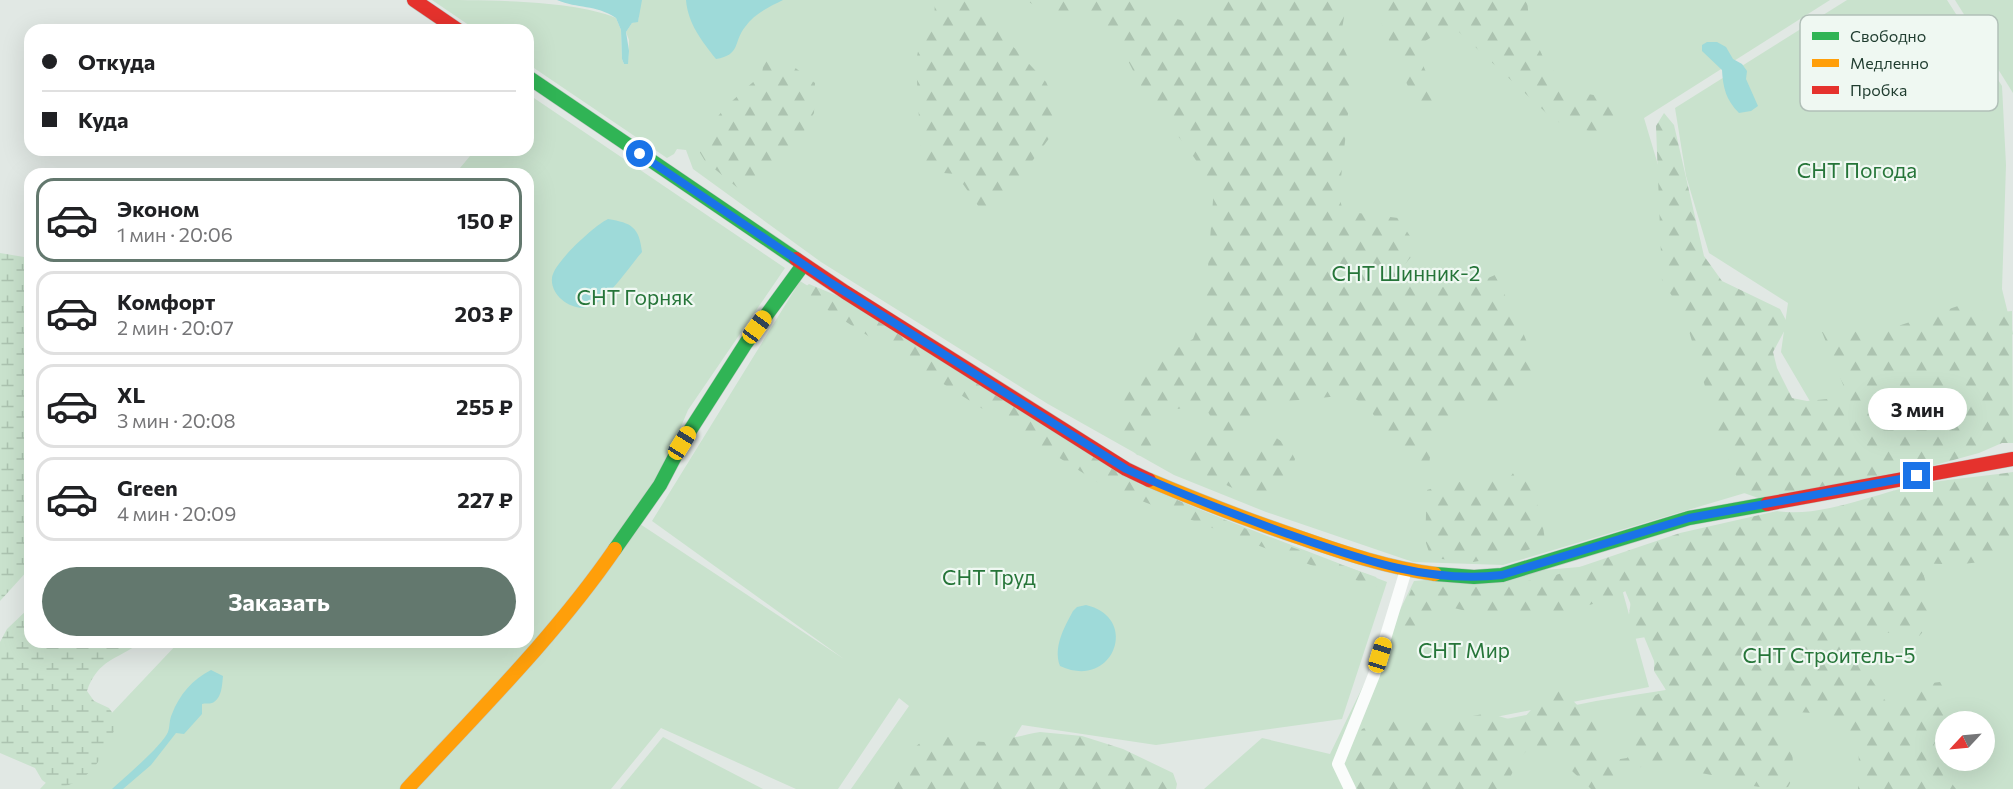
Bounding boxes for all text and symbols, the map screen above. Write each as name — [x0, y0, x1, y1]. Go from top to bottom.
legend — [1800, 15, 1998, 111]
text: Свободно — [1850, 26, 1926, 45]
text: Откуда — [78, 48, 155, 75]
text: Медленно — [1850, 53, 1929, 72]
text: Пробка — [1850, 80, 1907, 99]
text: Куда — [78, 106, 128, 133]
route start — [626, 140, 653, 167]
park label: СНТ Погода — [1797, 157, 1917, 182]
icon: car — [45, 193, 99, 247]
text: Эконом — [117, 195, 199, 222]
text: 150 ₽ — [457, 207, 513, 234]
text: 1 мин · 20:06 — [117, 222, 233, 246]
park label: СНТ Шинник-2 — [1332, 260, 1480, 285]
park label: СНТ Горняк — [577, 284, 693, 309]
icon: car — [45, 286, 99, 340]
text: Комфорт — [117, 288, 215, 315]
text: 203 ₽ — [455, 300, 513, 327]
car — [739, 307, 775, 347]
text: 2 мин · 20:07 — [117, 315, 234, 339]
icon: car — [45, 379, 99, 433]
text: XL — [117, 381, 145, 408]
callout: 3 мин — [1868, 389, 1966, 431]
text: 255 ₽ — [456, 393, 513, 420]
text: 3 мин — [1891, 397, 1944, 421]
text: 3 мин · 20:08 — [117, 408, 236, 432]
car — [665, 423, 699, 463]
route end — [1903, 462, 1930, 489]
icon: car — [45, 472, 99, 526]
text: Green — [117, 474, 178, 501]
text: 227 ₽ — [457, 486, 513, 513]
text: 4 мин · 20:09 — [117, 501, 236, 525]
park label: СНТ Труд — [942, 564, 1036, 589]
button: Заказать — [42, 567, 516, 636]
car — [1366, 635, 1394, 675]
park label: СНТ Мир — [1418, 637, 1510, 662]
park label: СНТ Строитель-5 — [1742, 642, 1916, 667]
north arrow — [1935, 711, 1995, 771]
map controls — [1935, 711, 1995, 771]

